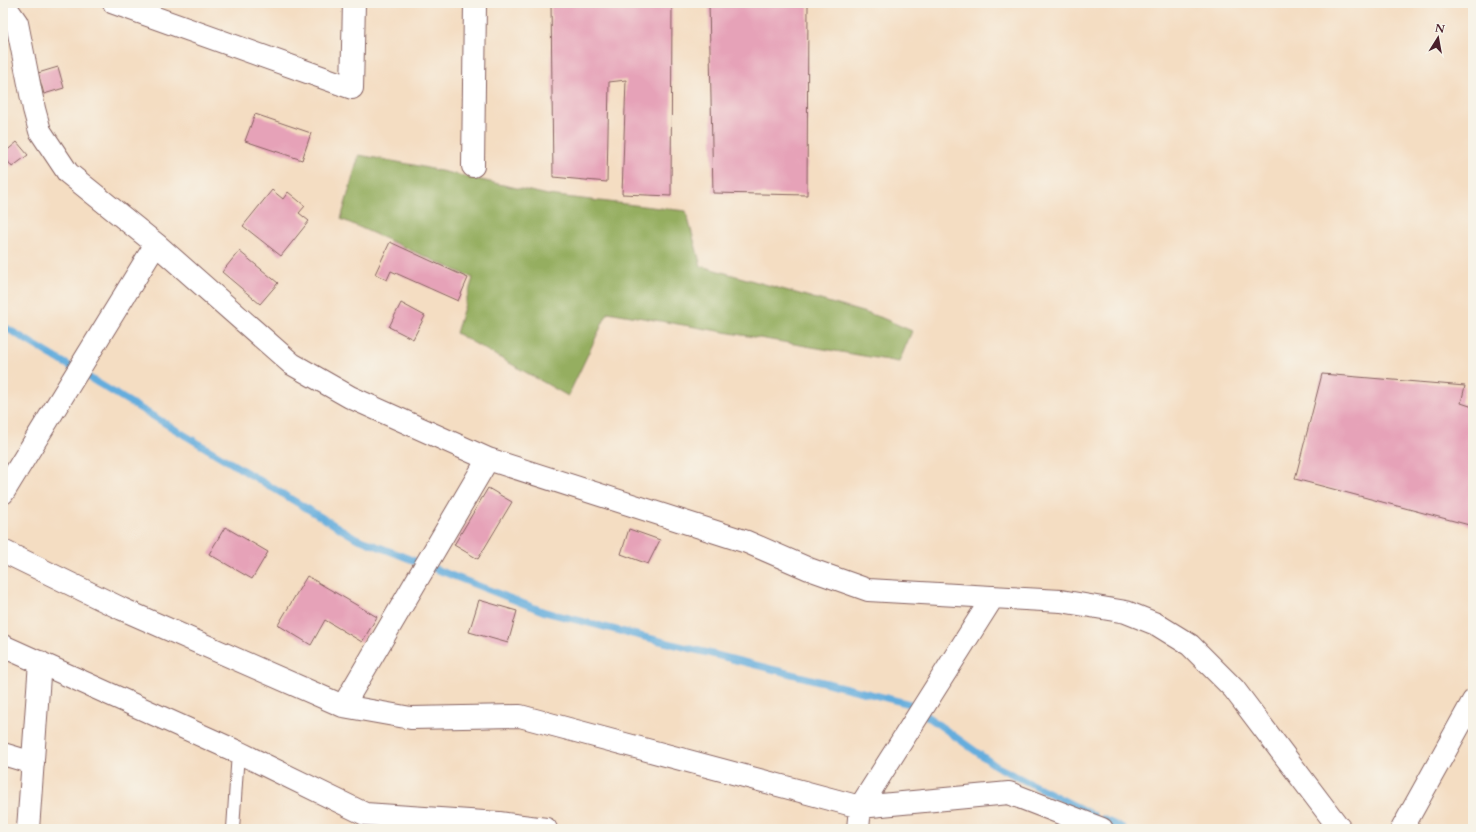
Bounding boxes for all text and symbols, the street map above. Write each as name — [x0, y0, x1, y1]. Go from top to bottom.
north arrow — [1418, 18, 1458, 58]
text: N — [1434, 20, 1446, 37]

